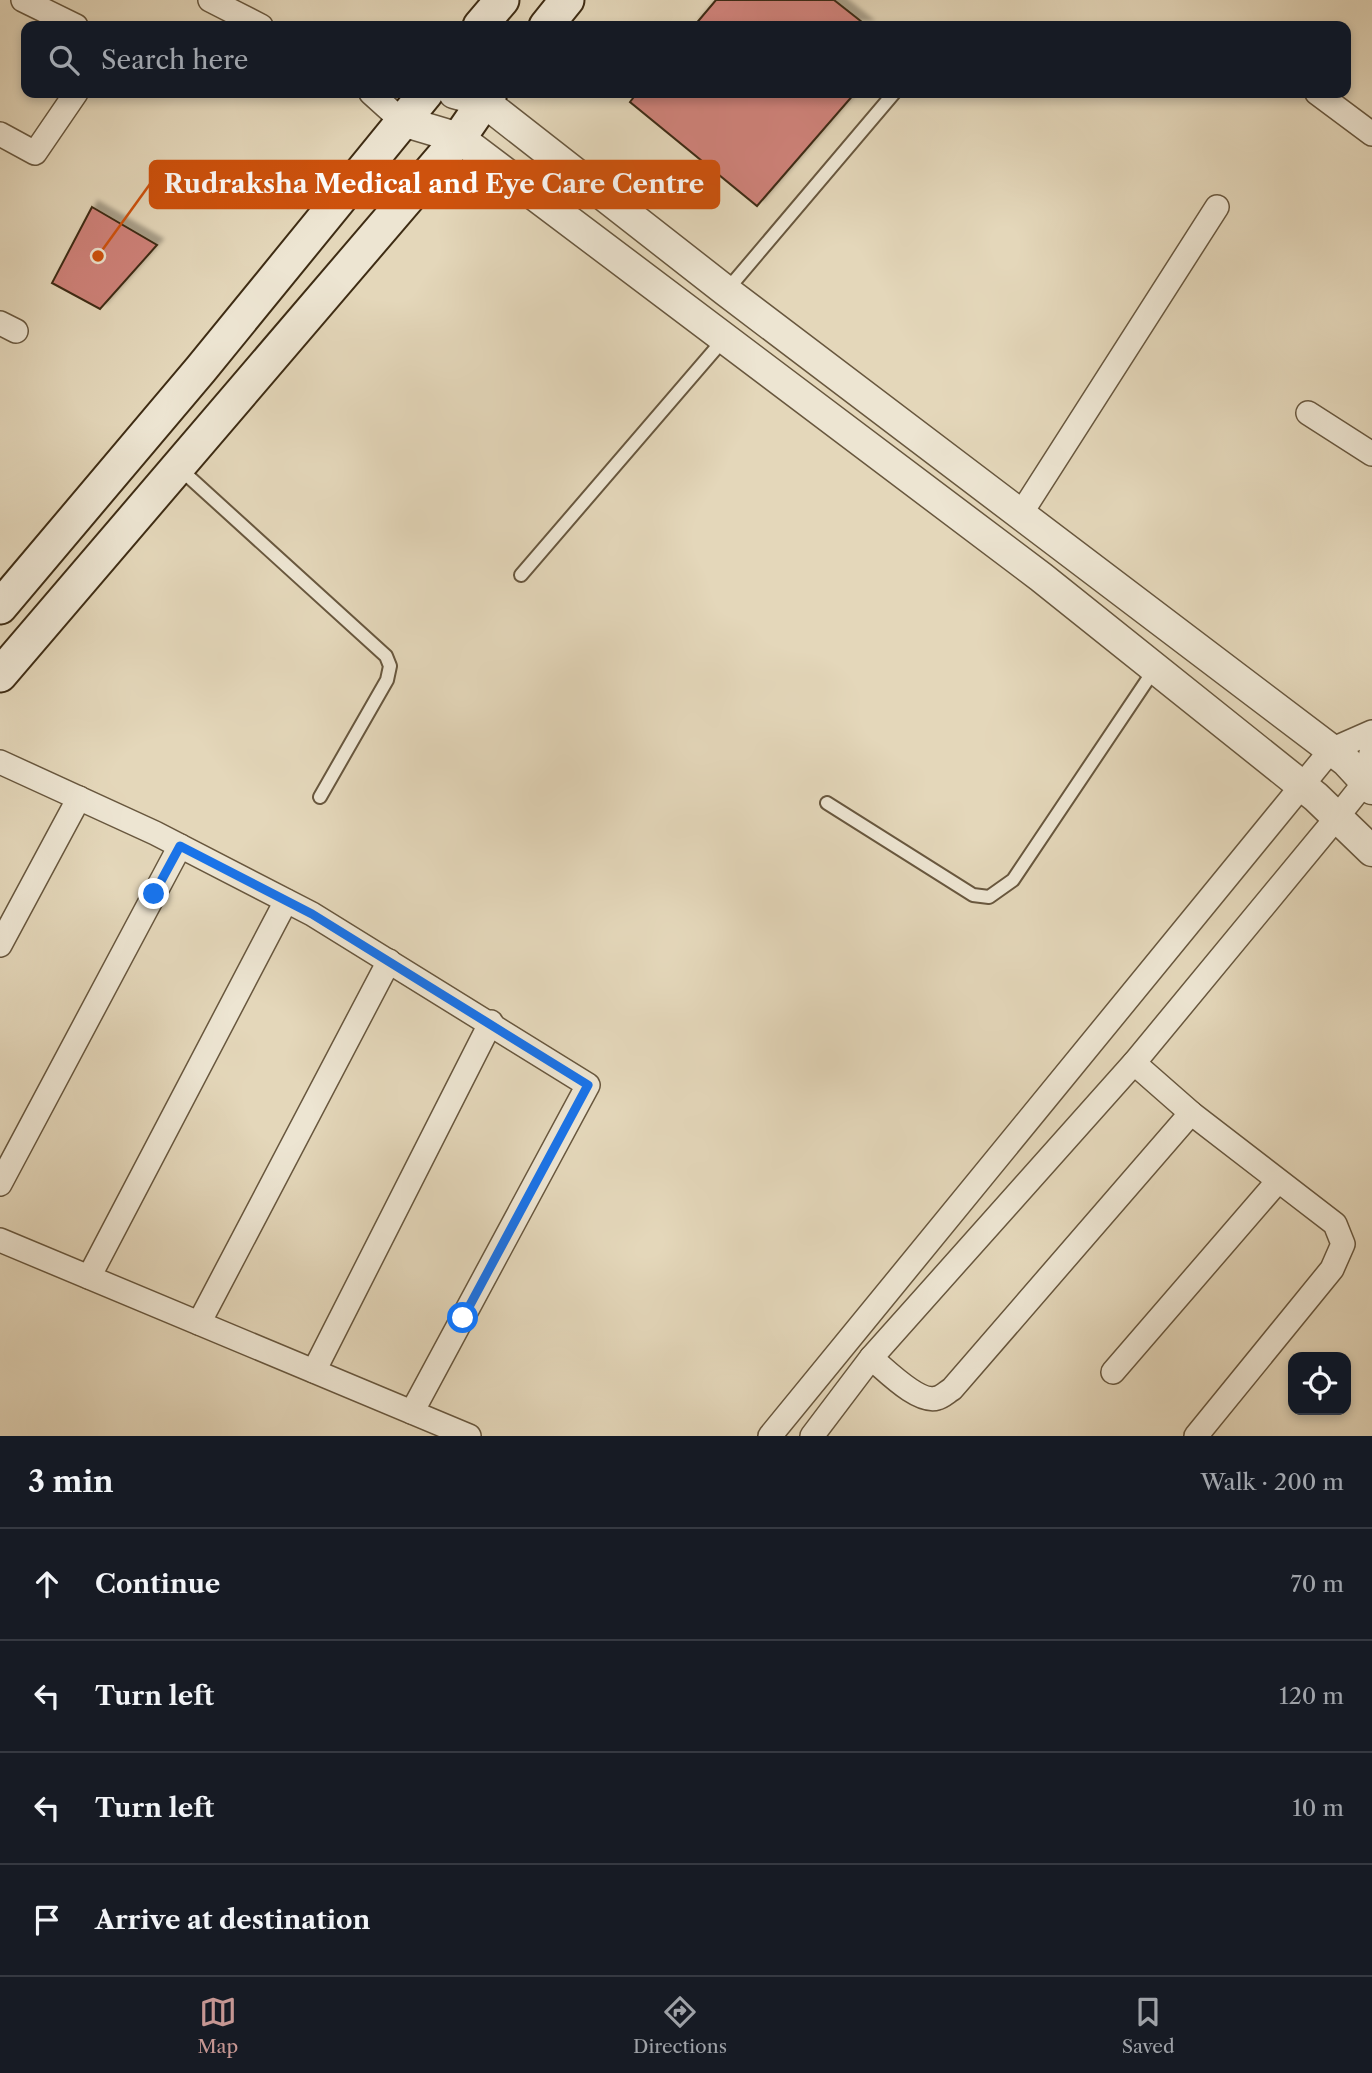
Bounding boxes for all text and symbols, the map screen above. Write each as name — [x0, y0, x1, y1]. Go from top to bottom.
search box — [21, 21, 1351, 98]
icon: search — [45, 41, 83, 79]
text: Search here — [101, 44, 248, 76]
callout: Rudraksha Medical and Eye Care Centre — [150, 161, 719, 208]
text: Rudraksha Medical and Eye Care Centre — [164, 168, 704, 200]
route end — [138, 878, 169, 909]
route start — [447, 1302, 478, 1333]
map controls — [1288, 1352, 1351, 1415]
button: locate — [1288, 1352, 1351, 1415]
text: 3 min — [28, 1463, 114, 1500]
text: Walk · 200 m — [1200, 1468, 1344, 1496]
icon: ahead — [28, 1565, 66, 1603]
text: Continue — [95, 1568, 220, 1600]
text: 70 m — [1291, 1570, 1344, 1598]
icon: left — [28, 1677, 66, 1715]
text: Turn left — [95, 1680, 214, 1712]
text: 120 m — [1279, 1682, 1344, 1710]
icon: left — [28, 1789, 66, 1827]
text: Turn left — [95, 1792, 214, 1824]
text: 10 m — [1292, 1794, 1344, 1822]
icon: arrive — [28, 1901, 66, 1939]
text: Arrive at destination — [95, 1904, 370, 1936]
tab: Map — [197, 1993, 238, 2058]
tab: Directions — [633, 1993, 727, 2058]
tab: Saved — [1122, 1993, 1175, 2058]

